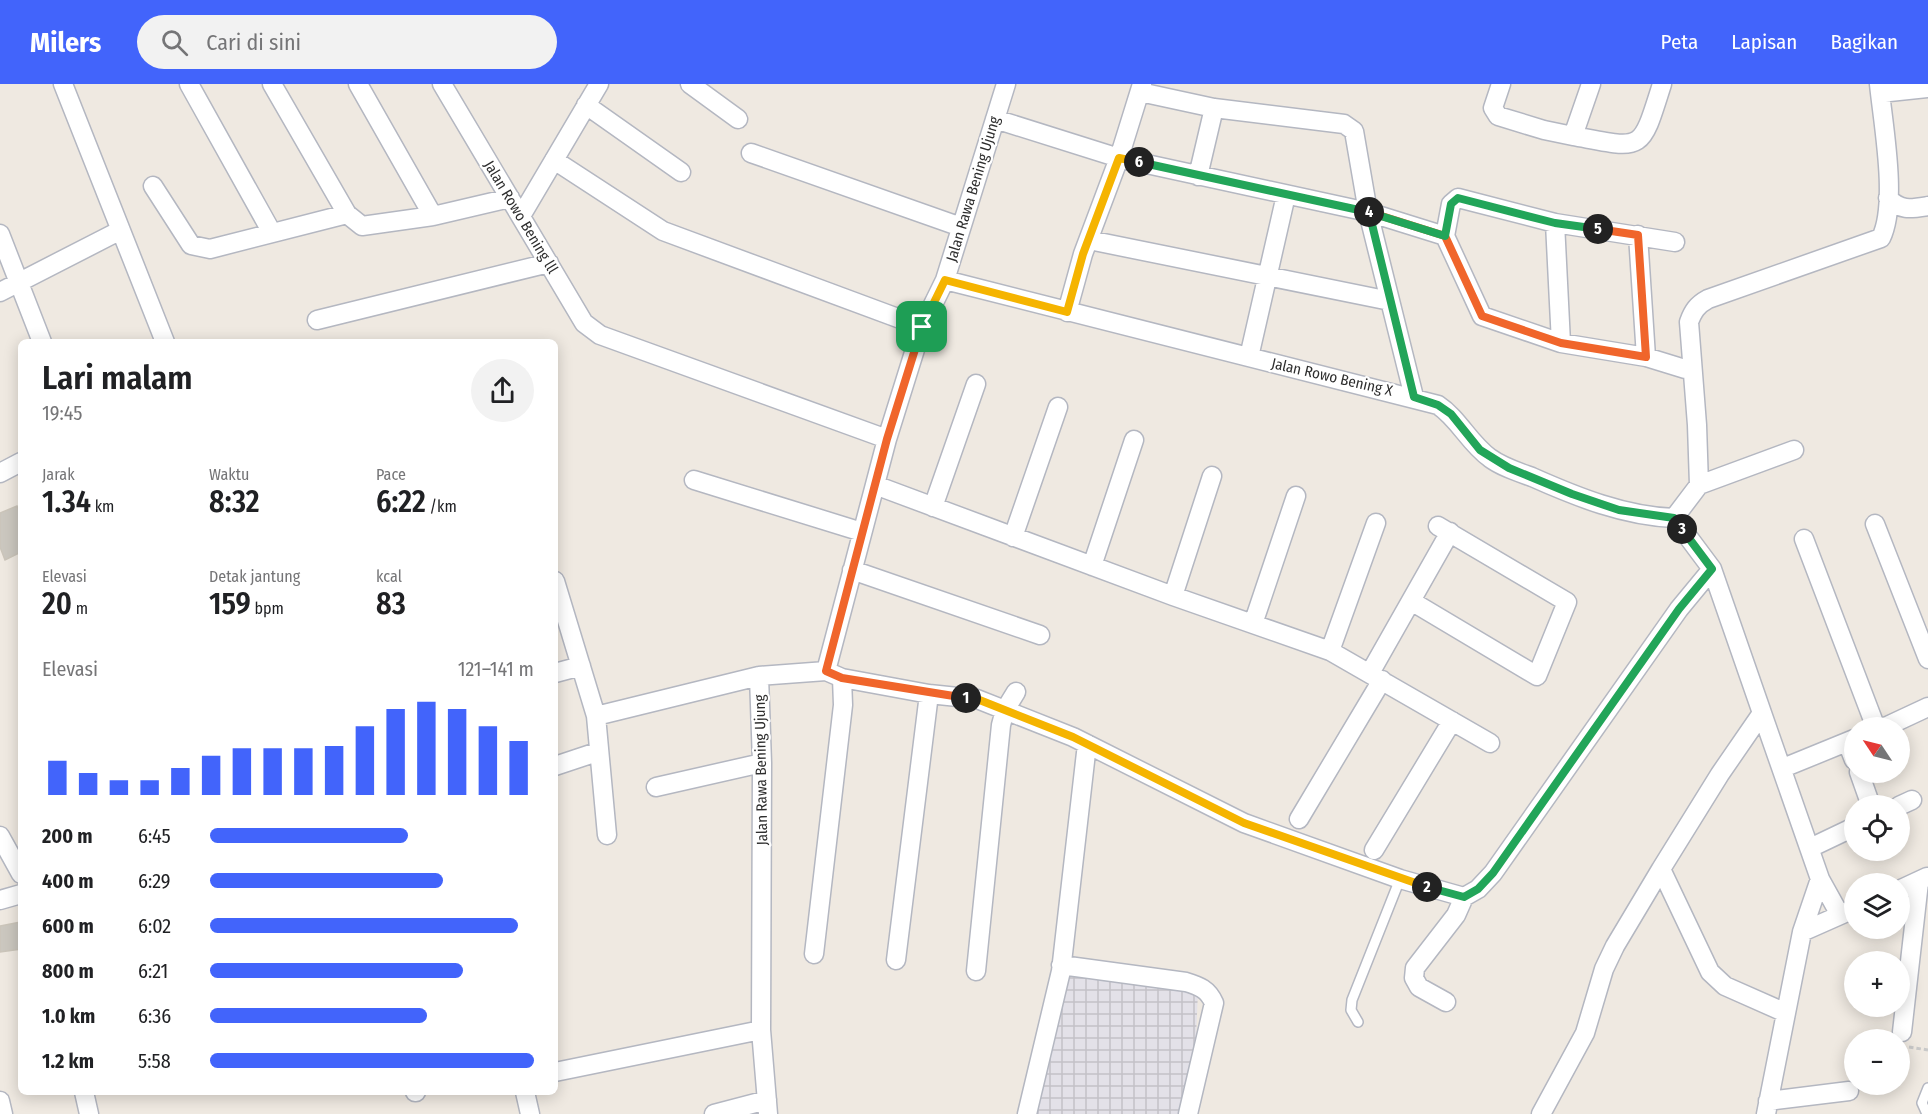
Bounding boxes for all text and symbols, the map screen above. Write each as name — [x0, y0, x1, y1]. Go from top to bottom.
search box — [137, 15, 557, 69]
text: Milers — [30, 26, 101, 59]
icon: search — [158, 26, 191, 59]
text: Cari di sini — [206, 29, 301, 56]
text: Peta — [1661, 29, 1698, 55]
text: Lapisan — [1731, 29, 1797, 55]
text: Bagikan — [1830, 29, 1898, 55]
street label: Jalan Rawa Bening Ujung — [942, 114, 1004, 264]
pin: 6 — [1124, 147, 1154, 177]
text: 6 — [1135, 152, 1143, 171]
street label: Jalan Rowo Bening lll — [480, 157, 562, 277]
pin: 4 — [1354, 197, 1384, 227]
text: 4 — [1365, 202, 1373, 221]
pin: 5 — [1583, 214, 1613, 244]
text: 5 — [1594, 219, 1602, 238]
pin — [896, 301, 947, 352]
icon: arrive — [905, 310, 938, 343]
street label: Jalan Rowo Bening X — [1269, 354, 1395, 400]
text: Lari malam — [42, 358, 193, 398]
button: share — [471, 359, 534, 422]
text: 19:45 — [42, 401, 82, 425]
text: Jarak — [42, 465, 75, 484]
text: Waktu — [209, 465, 249, 484]
text: Pace — [376, 465, 406, 484]
text: 1.34 — [42, 484, 91, 520]
text: 8:32 — [209, 484, 259, 520]
text: 6:22 — [376, 484, 426, 520]
text: km — [91, 497, 114, 516]
text: /km — [426, 497, 457, 516]
pin: 3 — [1667, 514, 1697, 544]
text: 3 — [1678, 519, 1686, 538]
text: Elevasi — [42, 567, 87, 586]
text: Detak jantung — [209, 567, 300, 586]
text: kcal — [376, 567, 402, 586]
text: 20 — [42, 586, 72, 622]
text: 159 — [209, 586, 251, 622]
text: 83 — [376, 586, 406, 622]
text: m — [72, 599, 88, 618]
text: bpm — [251, 599, 284, 618]
text: Elevasi — [42, 657, 98, 681]
text: 121–141 m — [458, 657, 534, 681]
pin: 1 — [951, 683, 981, 713]
text: 1 — [963, 688, 969, 707]
street label: Jalan Rawa Bening Ujung — [751, 694, 771, 846]
north arrow — [1844, 717, 1910, 783]
map controls — [1844, 717, 1910, 1095]
button: locate — [1844, 795, 1910, 861]
text: 200 m — [42, 824, 93, 848]
text: 6:45 — [138, 824, 171, 848]
text: 400 m — [42, 869, 94, 893]
text: 6:29 — [138, 869, 171, 893]
pin: 2 — [1412, 872, 1442, 902]
button: layers — [1844, 873, 1910, 939]
text: 2 — [1423, 877, 1431, 896]
text: 600 m — [42, 914, 94, 938]
text: 6:02 — [138, 914, 171, 938]
button: + — [1844, 951, 1910, 1017]
text: 800 m — [42, 959, 94, 983]
text: 6:21 — [138, 959, 168, 983]
text: 1.0 km — [42, 1004, 95, 1028]
text: 6:36 — [138, 1004, 171, 1028]
button: − — [1844, 1029, 1910, 1095]
text: 1.2 km — [42, 1049, 94, 1073]
text: 5:58 — [138, 1049, 171, 1073]

